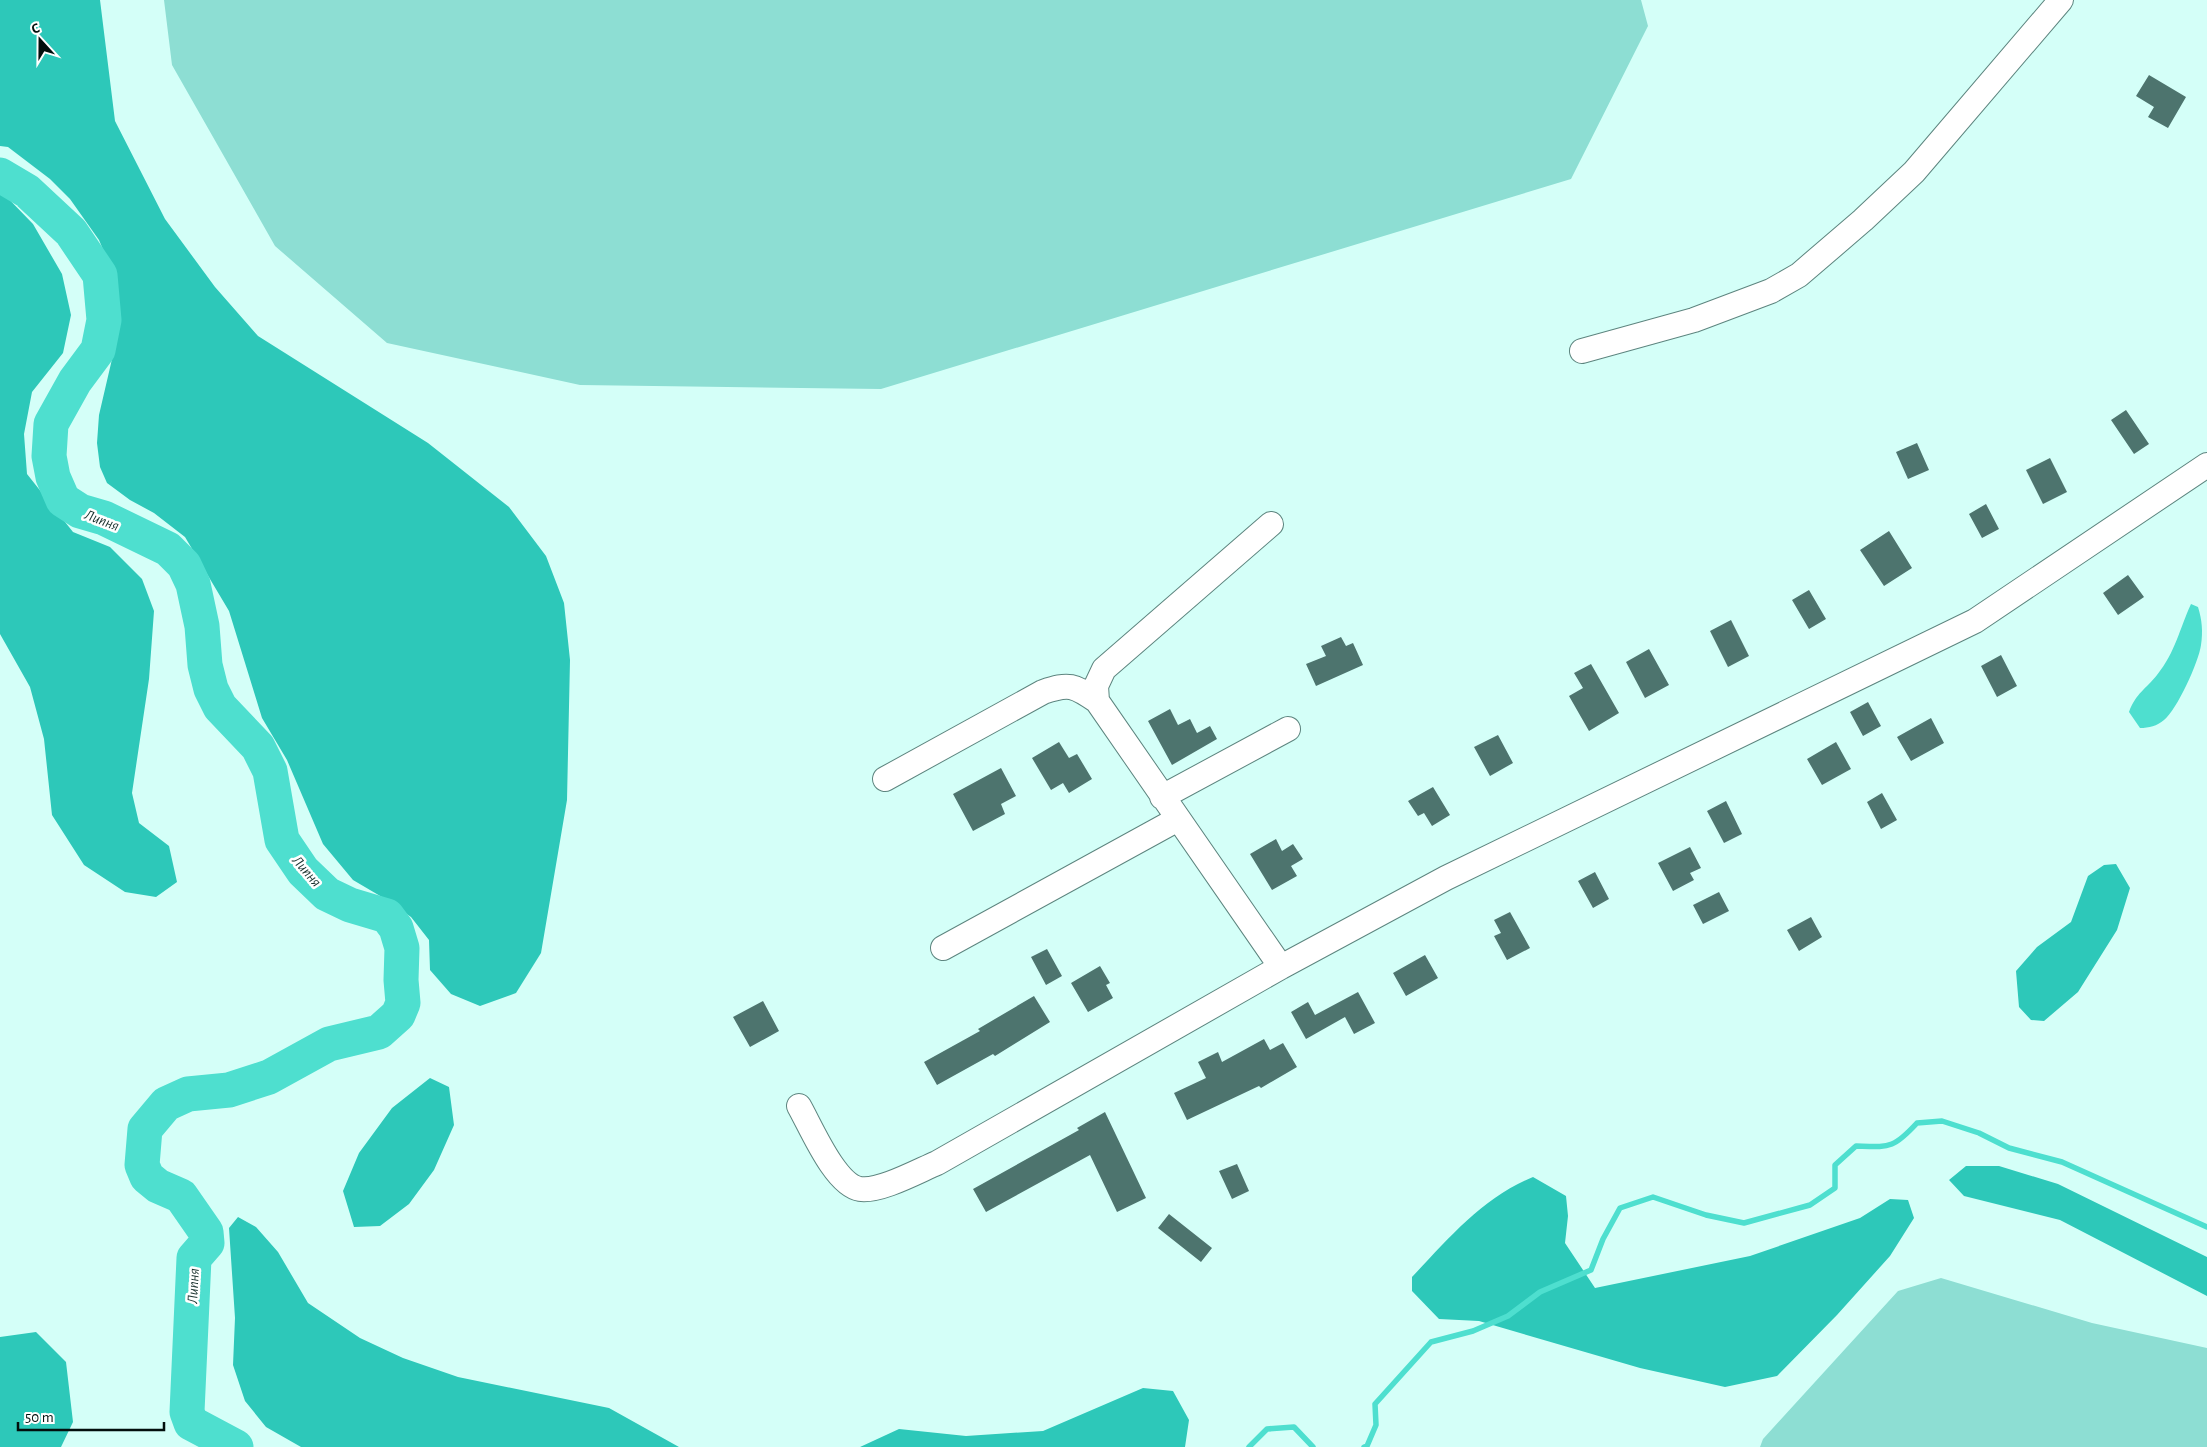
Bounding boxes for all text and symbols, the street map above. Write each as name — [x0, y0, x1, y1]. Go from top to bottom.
north arrow — [15, 15, 65, 65]
text: С — [30, 21, 42, 37]
water label: Липня — [82, 507, 121, 534]
water label: Липня — [289, 852, 324, 890]
water label: Липня — [185, 1268, 202, 1305]
scale bar — [18, 1400, 164, 1432]
text: 50 m — [25, 1410, 54, 1425]

